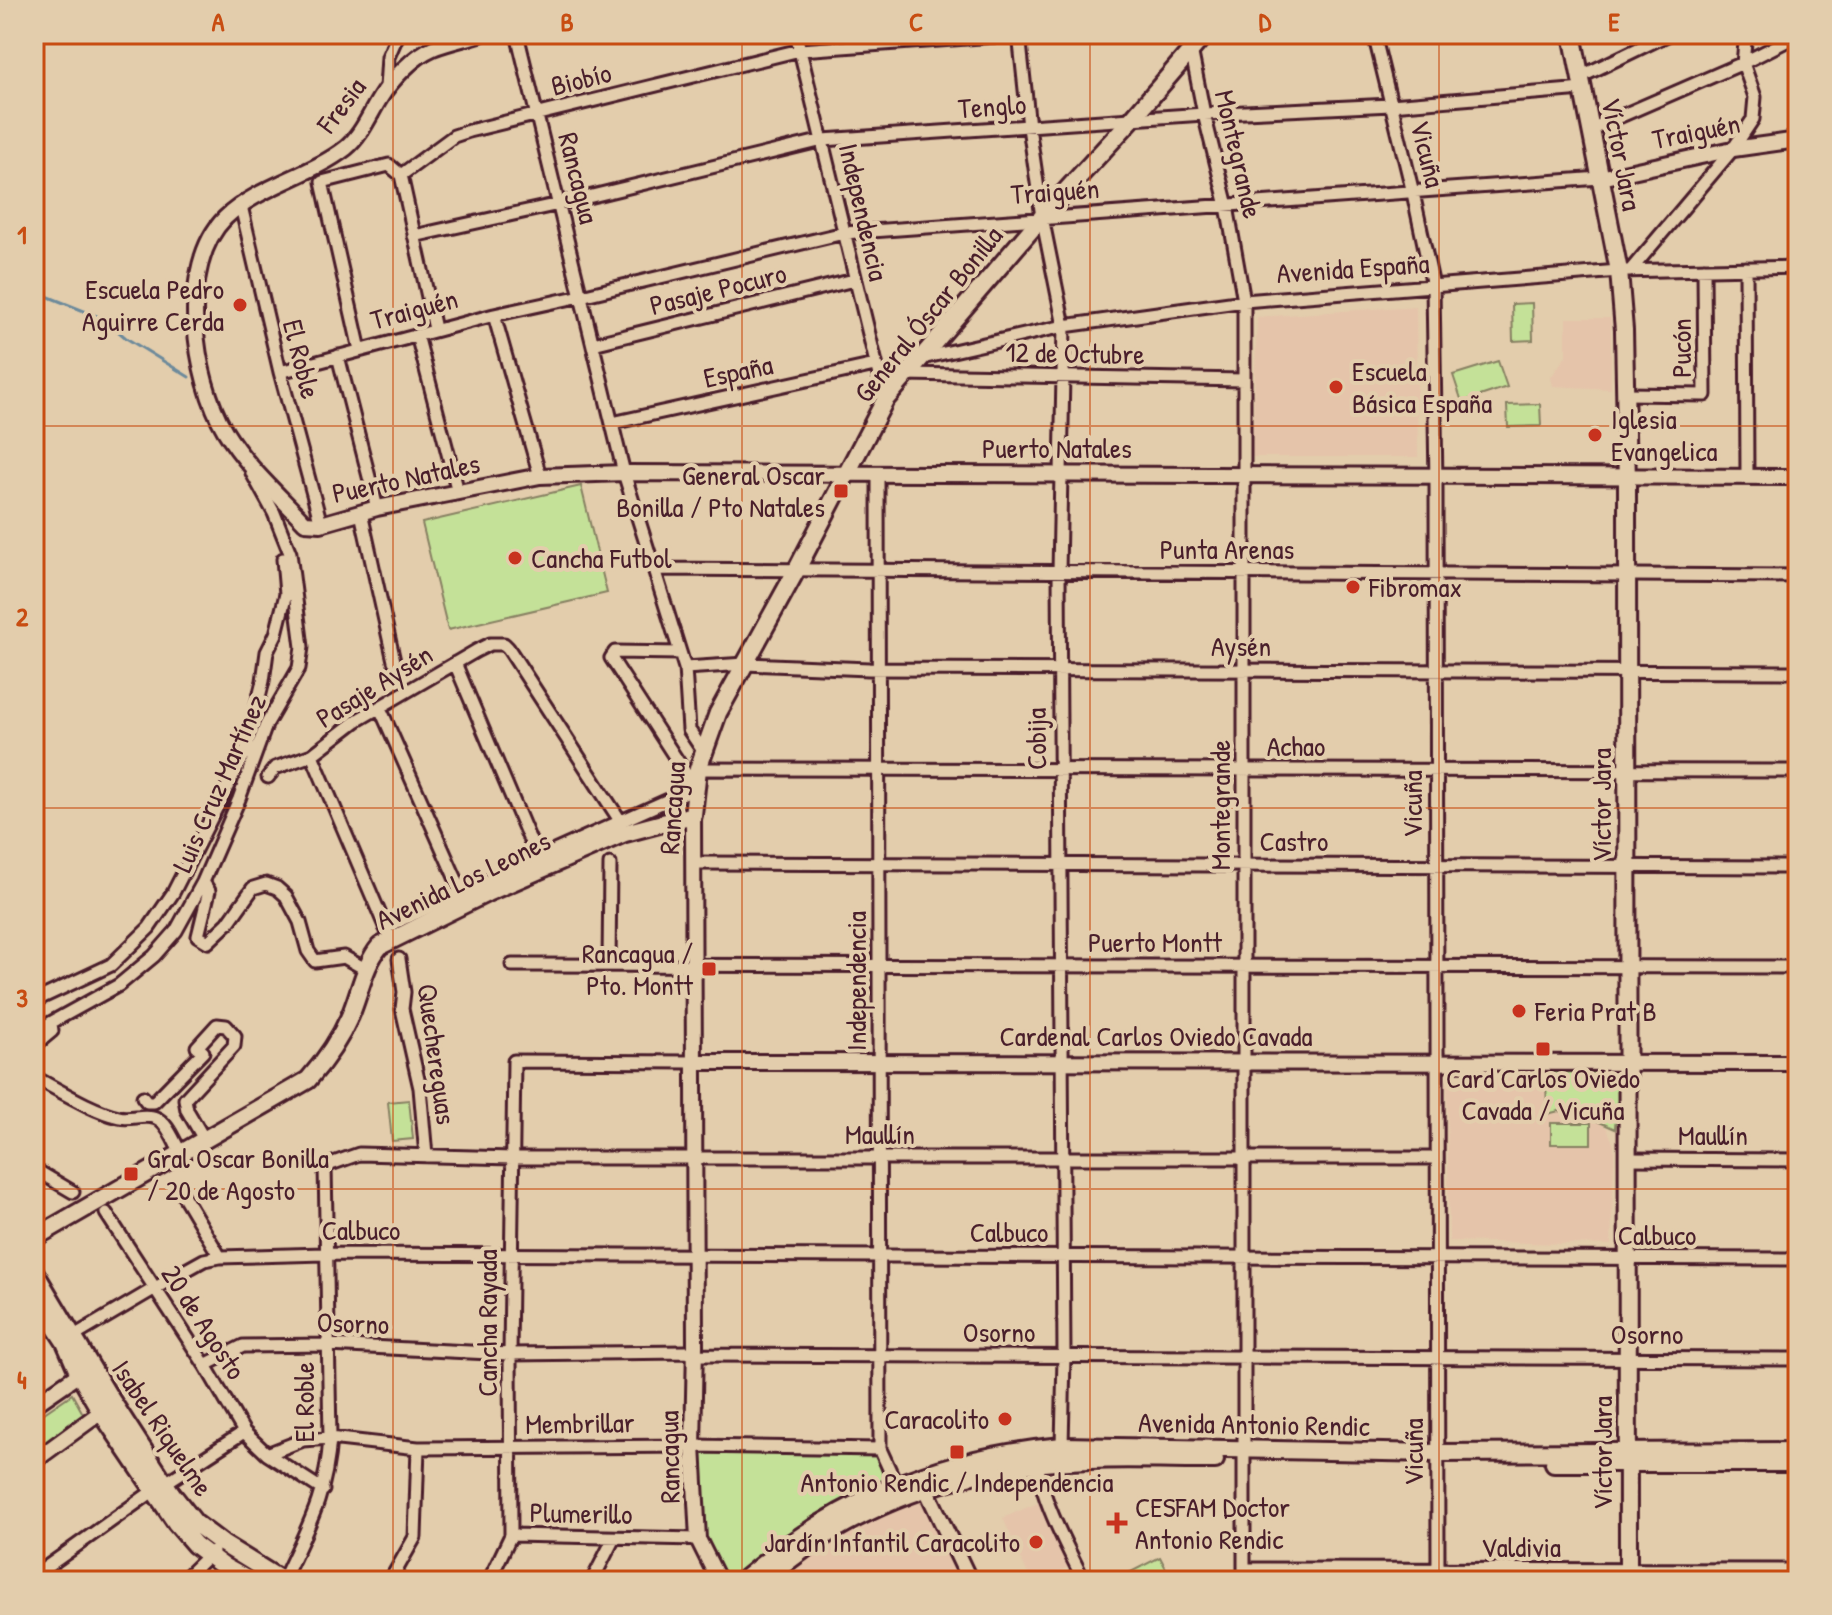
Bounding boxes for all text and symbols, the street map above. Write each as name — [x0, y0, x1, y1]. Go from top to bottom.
text: A — [212, 4, 225, 39]
text: B — [560, 4, 574, 39]
text: C — [909, 4, 923, 39]
text: D — [1259, 4, 1272, 39]
text: E — [1608, 4, 1620, 39]
street label: Biobío — [547, 53, 615, 105]
street label: Fresia — [307, 69, 374, 141]
street label: Tenglo — [957, 85, 1027, 127]
street label: Montegrande — [1206, 86, 1272, 222]
street label: Víctor Jara — [1592, 94, 1652, 214]
street label: Traiguén — [1649, 104, 1743, 158]
street label: Vicuña — [1401, 117, 1455, 191]
street label: Rancagua — [549, 128, 609, 228]
street label: Independencia — [830, 140, 898, 284]
street label: Traiguén — [1009, 169, 1101, 213]
text: 1 — [17, 217, 27, 252]
street label: General Óscar Bonilla — [845, 218, 1011, 410]
street label: Avenida España — [1275, 244, 1431, 292]
street label: Pasaje Pocuro — [646, 254, 790, 324]
place label: Escuela Pedro Aguirre Cerda — [82, 270, 224, 340]
street label: Traiguén — [366, 279, 462, 339]
marker: Escuela Pedro Aguirre Cerda — [231, 296, 249, 314]
street label: El Roble — [274, 315, 330, 403]
street label: Pucón — [1662, 318, 1700, 378]
street label: 12 de Octubre — [1005, 333, 1145, 373]
street label: España — [700, 345, 776, 397]
place label: Escuela Básica España — [1352, 352, 1492, 422]
marker: Escuela Básica España — [1327, 378, 1345, 396]
place label: Iglesia Evangelica — [1611, 400, 1717, 470]
marker: Iglesia Evangelica — [1586, 426, 1604, 444]
street label: Puerto Natales — [982, 429, 1132, 467]
street label: Puerto Natales — [329, 444, 483, 512]
place label: General Oscar Bonilla / Pto Natales — [616, 456, 825, 526]
marker: General Oscar Bonilla / Pto Natales — [832, 482, 850, 500]
street label: Punta Arenas — [1160, 530, 1294, 568]
place label: Cancha Futbol — [531, 539, 672, 577]
marker: Cancha Futbol — [506, 549, 524, 567]
place label: Fibromax — [1368, 568, 1462, 606]
marker: Fibromax — [1344, 578, 1362, 596]
text: 2 — [16, 599, 29, 634]
street label: Aysén — [1211, 627, 1271, 665]
street label: Pasaje Aysén — [309, 635, 439, 737]
street label: Luis Cruz Martínez — [163, 688, 275, 878]
street label: Cobija — [1016, 708, 1056, 770]
street label: Achao — [1267, 727, 1325, 765]
street label: Montegrande — [1201, 740, 1239, 870]
street label: Víctor Jara — [1582, 748, 1620, 862]
street label: Rancagua — [650, 760, 694, 856]
street label: Vicuña — [1393, 770, 1431, 838]
street label: Avenida Los Leones — [369, 821, 557, 939]
street label: Castro — [1260, 822, 1328, 860]
street label: Independencia — [837, 911, 875, 1051]
street label: Puerto Montt — [1088, 923, 1222, 961]
place label: Rancagua / Pto. Montt — [582, 934, 693, 1004]
marker: Rancagua / Pto. Montt — [700, 960, 718, 978]
text: 3 — [16, 980, 28, 1015]
street label: Quechereguas — [408, 981, 466, 1127]
place label: Feria Prat B — [1534, 992, 1657, 1030]
marker: Feria Prat B — [1510, 1002, 1528, 1020]
street label: Cardenal Carlos Oviedo Cavada — [1000, 1017, 1312, 1055]
marker: Card Carlos Oviedo Cavada / Vicuña — [1534, 1040, 1552, 1058]
place label: Card Carlos Oviedo Cavada / Vicuña — [1446, 1059, 1640, 1129]
street label: Maullín — [845, 1115, 915, 1153]
street label: Maullín — [1678, 1116, 1748, 1154]
place label: Gral Oscar Bonilla / 20 de Agosto — [147, 1139, 329, 1209]
marker: Gral Oscar Bonilla / 20 de Agosto — [122, 1165, 140, 1183]
street label: Calbuco — [322, 1211, 400, 1249]
street label: Calbuco — [970, 1213, 1048, 1251]
street label: Calbuco — [1618, 1216, 1696, 1254]
street label: Cancha Rayada — [468, 1249, 506, 1397]
street label: 20 de Agosto — [153, 1257, 255, 1387]
street label: Osorno — [316, 1303, 390, 1343]
street label: Osorno — [963, 1313, 1035, 1351]
street label: Osorno — [1611, 1315, 1683, 1353]
street label: Isabel Riquelme — [103, 1352, 223, 1504]
text: 4 — [17, 1362, 27, 1397]
street label: El Roble — [285, 1362, 323, 1442]
street label: Víctor Jara — [1583, 1396, 1621, 1510]
place label: Caracolito — [884, 1400, 989, 1438]
street label: Membrillar — [525, 1403, 635, 1443]
street label: Avenida Antonio Rendic — [1138, 1403, 1370, 1445]
street label: Rancagua — [649, 1410, 689, 1504]
marker: Caracolito — [996, 1410, 1014, 1428]
street label: Vicuña — [1394, 1418, 1432, 1486]
marker: Antonio Rendic / Independencia — [948, 1443, 966, 1461]
place label: Antonio Rendic / Independencia — [800, 1463, 1114, 1501]
place label: CESFAM Doctor Antonio Rendic — [1135, 1488, 1290, 1558]
street label: Plumerillo — [529, 1493, 633, 1533]
marker: CESFAM Doctor Antonio Rendic — [1106, 1512, 1128, 1534]
place label: Jardín Infantil Caracolito — [764, 1523, 1020, 1561]
street label: Valdivia — [1481, 1528, 1561, 1566]
marker: Jardín Infantil Caracolito — [1027, 1533, 1045, 1551]

